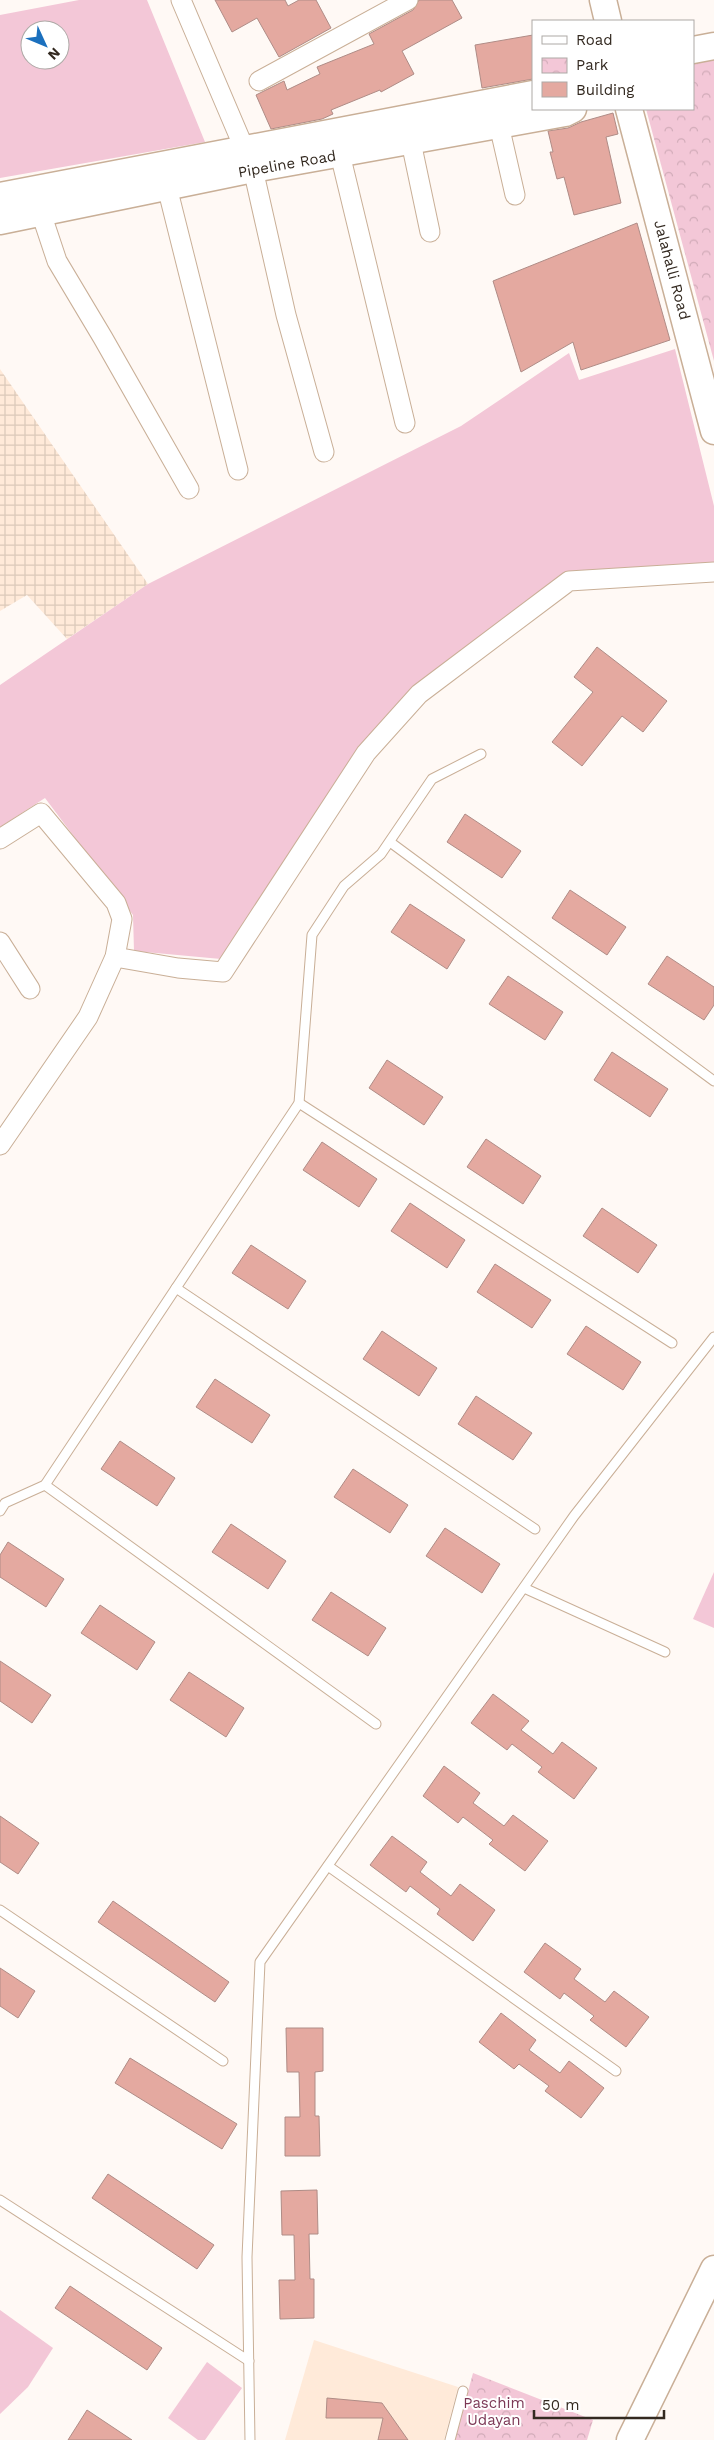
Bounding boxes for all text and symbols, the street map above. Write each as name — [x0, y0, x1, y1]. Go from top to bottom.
north arrow — [20, 20, 70, 70]
legend — [532, 20, 694, 110]
text: Road — [576, 31, 613, 49]
text: N — [45, 45, 64, 63]
text: Park — [576, 56, 609, 74]
text: Building — [576, 81, 634, 99]
street label: Pipeline Road — [236, 147, 338, 181]
street label: Jalahalli Road — [650, 218, 694, 322]
scale bar — [534, 2388, 664, 2420]
park label: Paschim Udayan — [463, 2394, 525, 2429]
text: 50 m — [542, 2396, 579, 2414]

